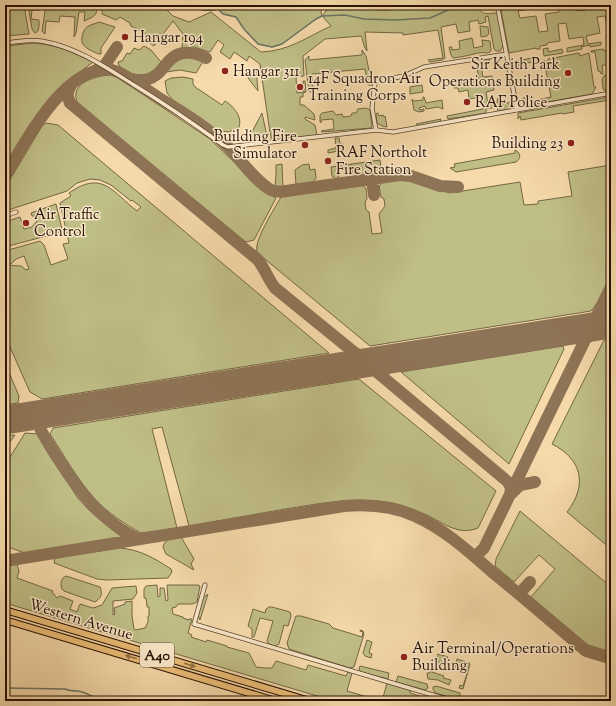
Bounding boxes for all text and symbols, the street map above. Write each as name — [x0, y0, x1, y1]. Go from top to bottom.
place label: Hangar 194 — [133, 28, 204, 49]
marker: Hangar 194 — [120, 32, 130, 42]
place label: Sir Keith Park Operations Building — [429, 55, 560, 93]
place label: Hangar 311 — [233, 62, 300, 83]
marker: Hangar 311 — [220, 66, 230, 76]
marker: Sir Keith Park Operations Building — [563, 68, 573, 78]
place label: 14F Squadron Air Training Corps — [308, 69, 421, 107]
marker: 14F Squadron Air Training Corps — [295, 82, 305, 92]
place label: RAF Police — [475, 93, 548, 114]
marker: RAF Police — [462, 97, 472, 107]
place label: Building Fire Simulator — [214, 127, 297, 165]
place label: Building 23 — [492, 134, 563, 155]
marker: Building 23 — [566, 138, 576, 148]
marker: Building Fire Simulator — [300, 140, 310, 150]
place label: RAF Northolt Fire Station — [336, 143, 427, 181]
marker: RAF Northolt Fire Station — [323, 156, 333, 166]
place label: Air Traffic Control — [34, 205, 100, 243]
marker: Air Traffic Control — [21, 218, 31, 228]
street label: Western Avenue — [26, 595, 135, 646]
place label: Air Terminal/Operations Building — [412, 639, 574, 677]
road number: A40 — [140, 643, 174, 667]
marker: Air Terminal/Operations Building — [399, 652, 409, 662]
one-way arrow — [125, 654, 137, 660]
one-way arrow — [184, 662, 196, 668]

